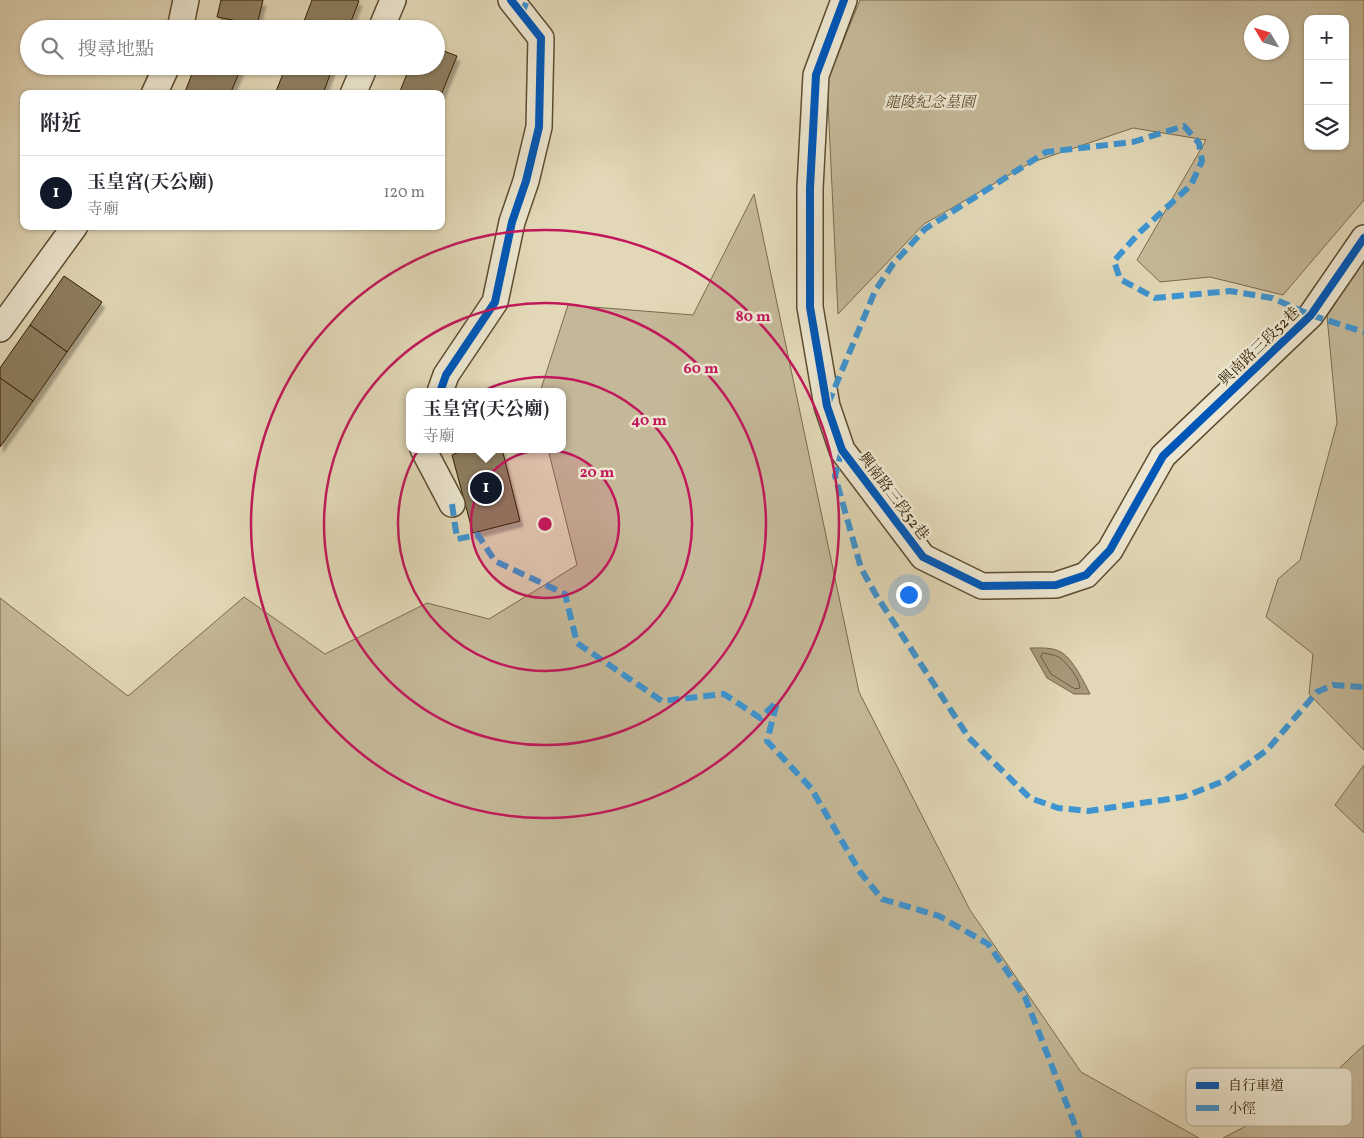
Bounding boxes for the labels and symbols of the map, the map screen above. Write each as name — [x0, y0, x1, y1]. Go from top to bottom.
north arrow — [1244, 15, 1289, 60]
park label: 龍陵紀念墓園 — [885, 93, 977, 114]
street label: 興南路三段52巷 — [1215, 303, 1305, 391]
text: 80 m — [736, 307, 771, 328]
text: 60 m — [684, 359, 719, 380]
text: 40 m — [631, 411, 667, 432]
street label: 興南路三段52巷 — [853, 449, 933, 545]
text: 20 m — [580, 463, 615, 484]
pin: 1 — [470, 469, 502, 507]
centre of rings — [536, 515, 554, 533]
your location — [896, 582, 922, 608]
legend — [1186, 1068, 1352, 1126]
text: 自行車道 — [1228, 1077, 1284, 1096]
text: 小徑 — [1228, 1100, 1256, 1119]

